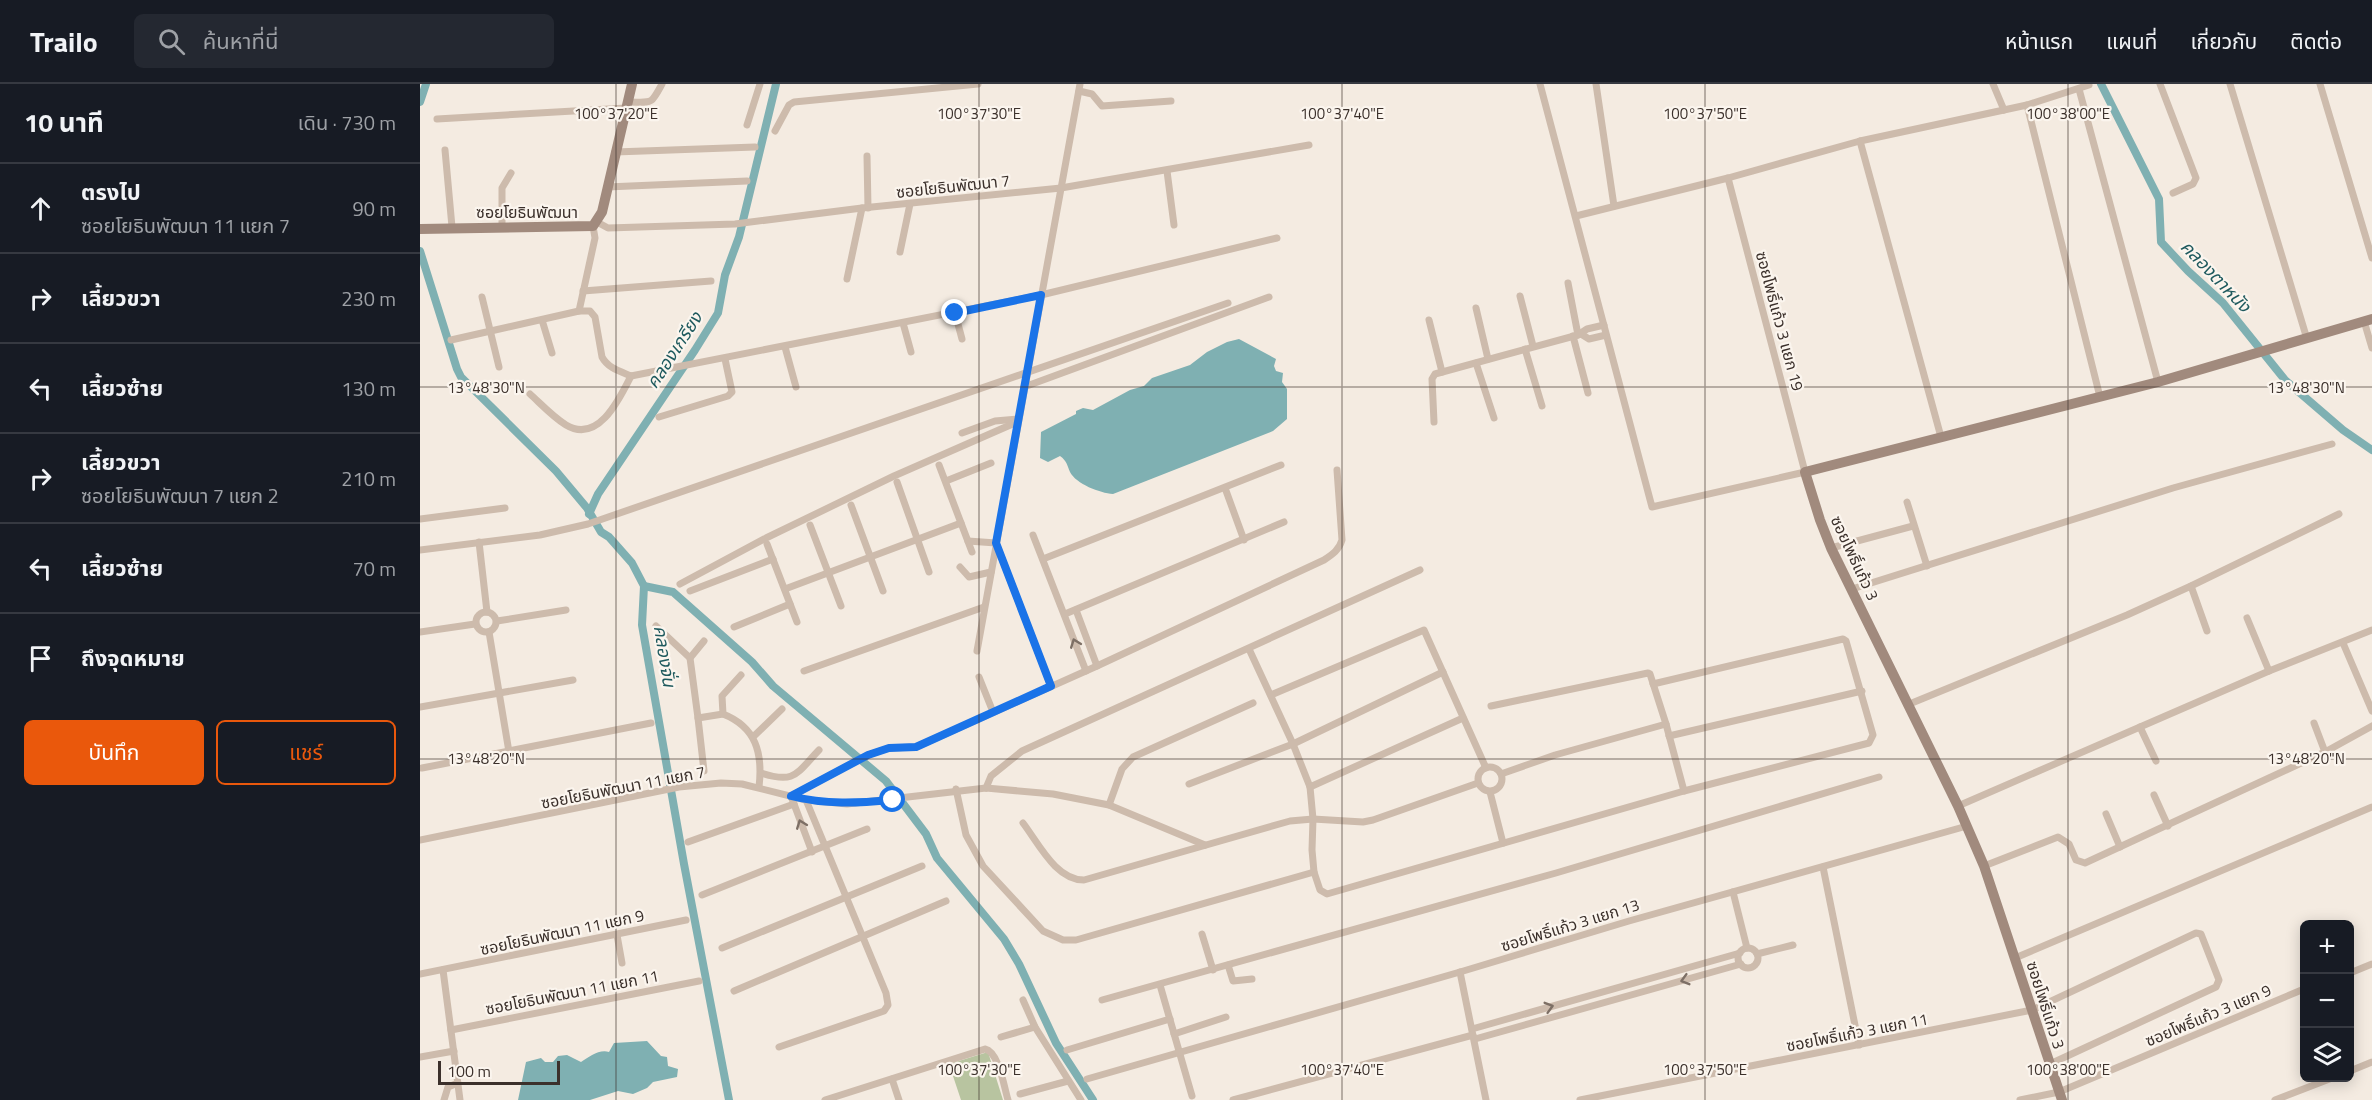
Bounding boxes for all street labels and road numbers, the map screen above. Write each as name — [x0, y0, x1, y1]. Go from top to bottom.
street label: ซอยโยธินพัฒนา 7 — [895, 168, 1011, 204]
street label: ซอยโยธินพัฒนา — [476, 200, 578, 224]
street label: ซอยโพธิ์แก้ว 3 แยก 19 — [1750, 248, 1810, 394]
street label: ซอยโพธิ์แก้ว 3 — [1825, 512, 1885, 604]
street label: ซอยโยธินพัฒนา 11 แยก 7 — [539, 759, 707, 815]
street label: ซอยโพธิ์แก้ว 3 แยก 13 — [1498, 893, 1642, 957]
street label: ซอยโยธินพัฒนา 11 แยก 9 — [478, 903, 646, 961]
street label: ซอยโพธิ์แก้ว 3 — [2021, 958, 2071, 1052]
street label: ซอยโยธินพัฒนา 11 แยก 11 — [483, 963, 661, 1021]
street label: ซอยโพธิ์แก้ว 3 แยก 9 — [2141, 978, 2275, 1052]
street label: ซอยโพธิ์แก้ว 3 แยก 11 — [1784, 1007, 1930, 1057]

